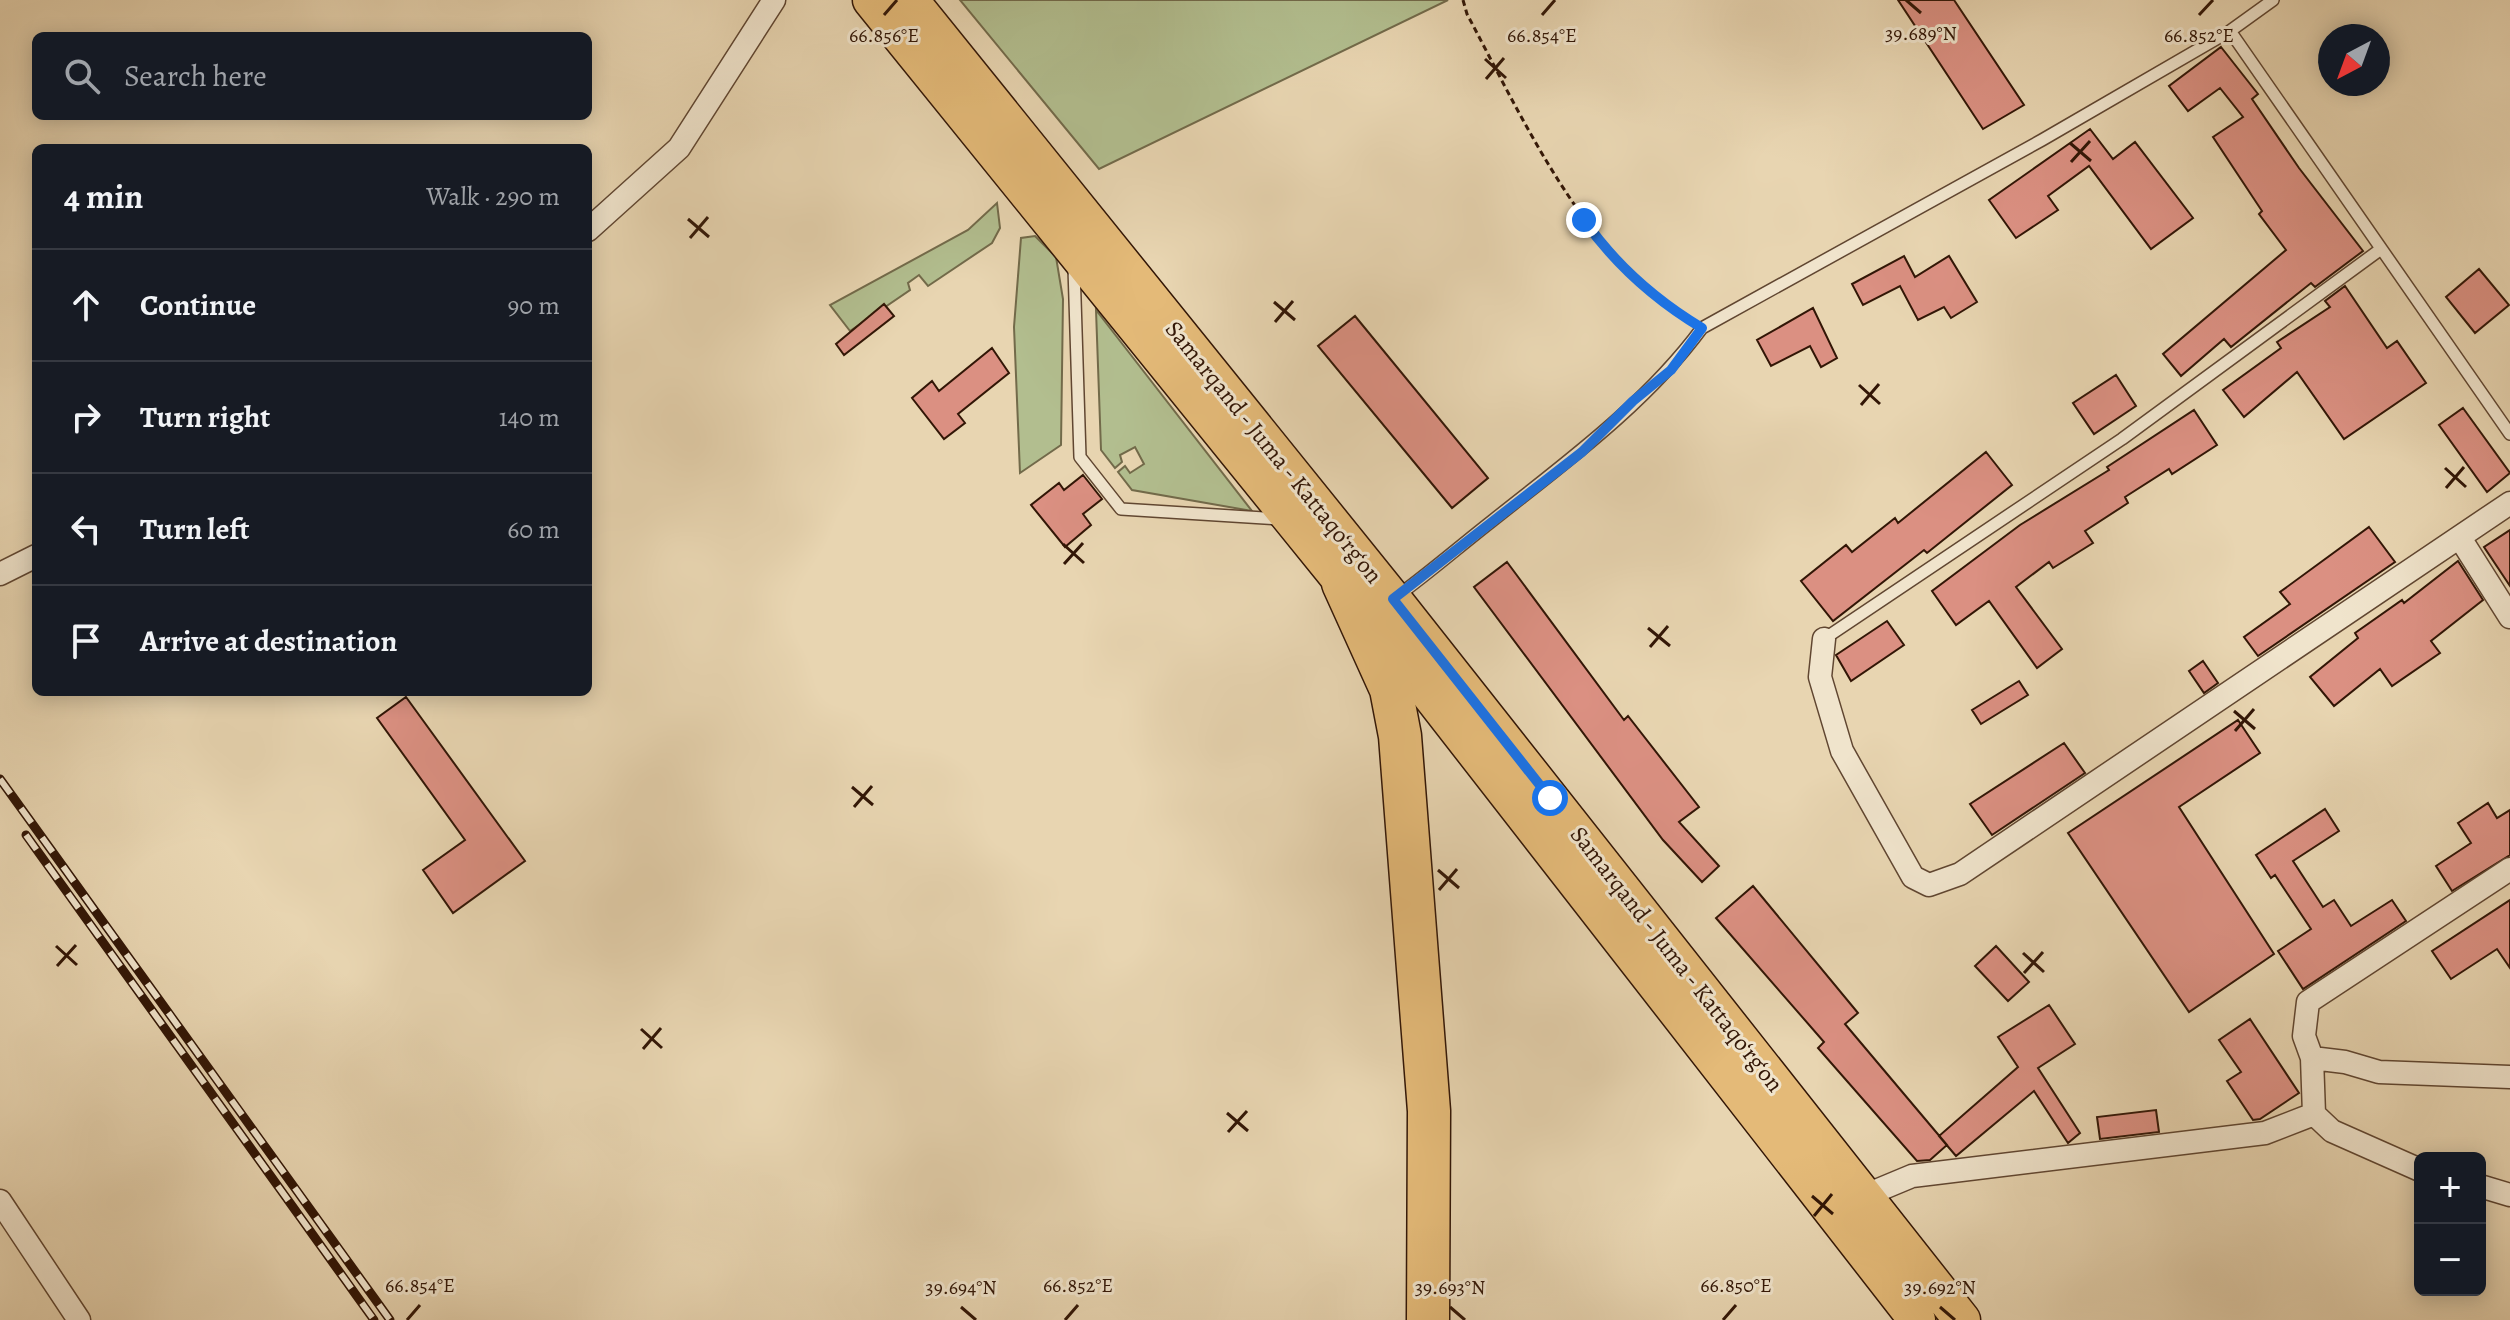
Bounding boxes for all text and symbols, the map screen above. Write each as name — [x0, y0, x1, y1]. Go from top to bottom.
text: 39.689°N — [1885, 20, 1957, 47]
text: 66.856°E — [849, 22, 919, 49]
text: 66.854°E — [1507, 22, 1577, 49]
text: 66.852°E — [2164, 22, 2234, 49]
north arrow — [2318, 24, 2390, 96]
search box — [32, 32, 592, 120]
icon: search — [60, 54, 104, 98]
text: Search here — [124, 56, 267, 96]
text: 4 min — [64, 173, 143, 220]
text: Walk · 290 m — [426, 179, 560, 214]
route end — [1566, 202, 1602, 238]
icon: ahead — [64, 283, 108, 327]
text: Continue — [140, 285, 256, 325]
text: 90 m — [508, 288, 560, 323]
street label: Samarqand - Juma - Kattaqo‘rg‘on — [1158, 314, 1390, 590]
icon: right — [64, 395, 108, 439]
text: Turn right — [140, 397, 270, 437]
text: 140 m — [499, 400, 560, 435]
icon: left — [64, 507, 108, 551]
text: Turn left — [140, 509, 249, 549]
text: 60 m — [507, 512, 560, 547]
icon: arrive — [64, 619, 108, 663]
text: Arrive at destination — [140, 621, 397, 661]
route start — [1532, 780, 1568, 816]
street label: Samarqand - Juma - Kattaqo‘rg‘on — [1563, 819, 1791, 1099]
map controls — [2414, 1152, 2486, 1296]
button: + — [2414, 1152, 2486, 1224]
button: − — [2414, 1224, 2486, 1296]
text: 66.854°E — [385, 1272, 455, 1299]
text: 66.852°E — [1043, 1272, 1113, 1299]
text: 66.850°E — [1700, 1272, 1772, 1299]
text: 39.694°N — [925, 1274, 997, 1301]
text: 39.693°N — [1415, 1274, 1485, 1301]
text: 39.692°N — [1904, 1274, 1976, 1301]

